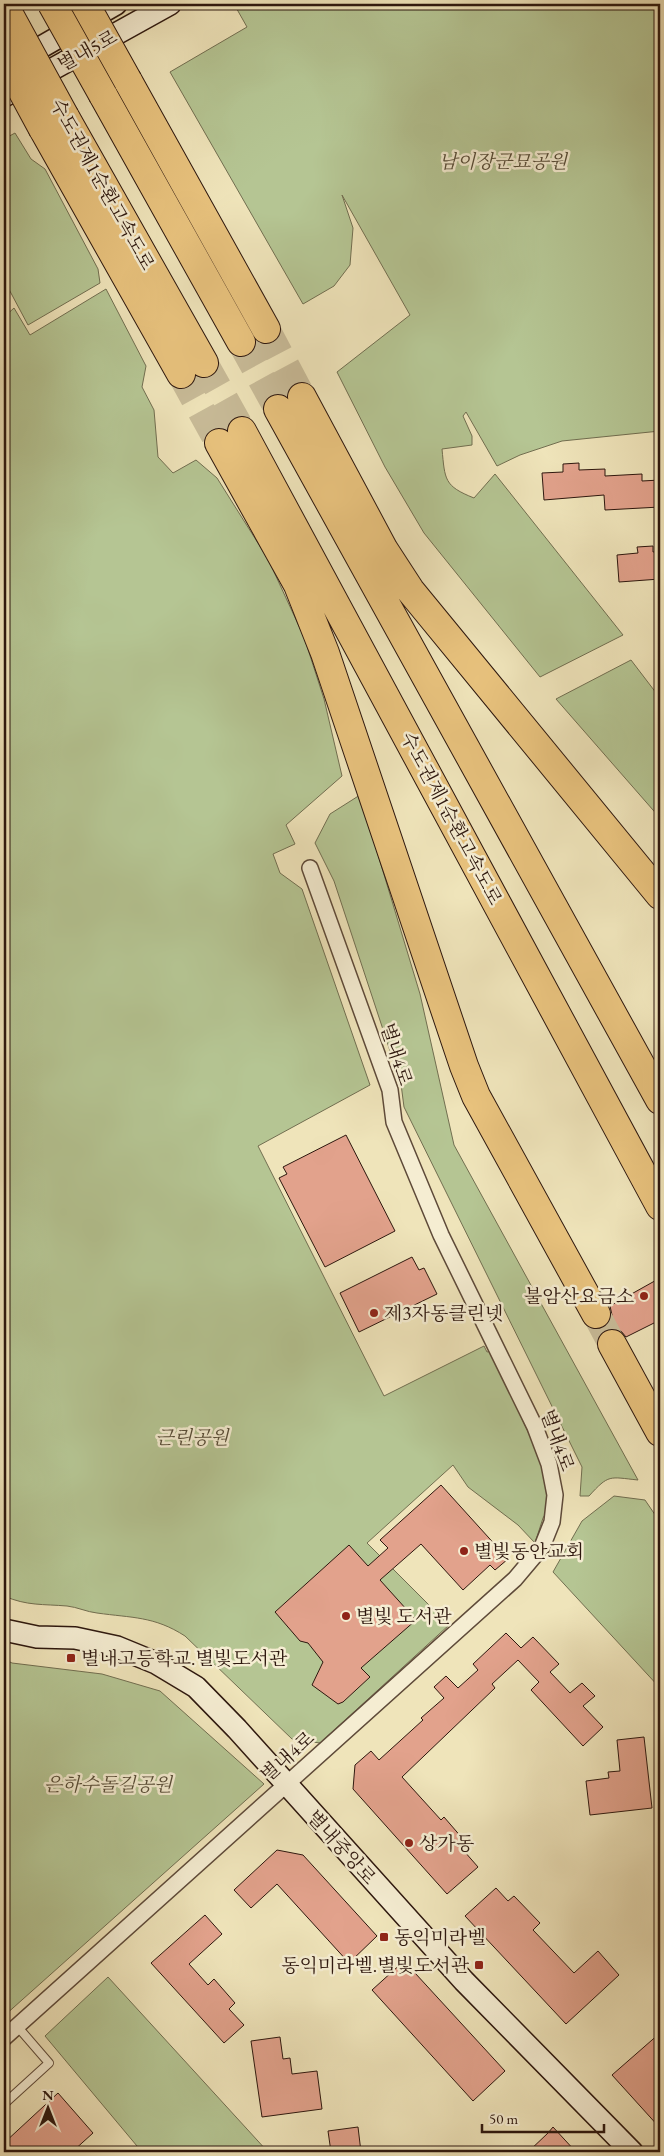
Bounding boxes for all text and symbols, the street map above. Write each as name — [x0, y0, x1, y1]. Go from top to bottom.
street label: 별내5로 — [53, 24, 121, 77]
street label: 수도권제1순환고속도로 — [45, 94, 160, 275]
park label: 남이장군묘공원 — [439, 149, 569, 174]
street label: 수도권제1순환고속도로 — [395, 727, 508, 909]
street label: 별내4로 — [375, 1020, 418, 1089]
place label: 불암산요금소 — [524, 1284, 634, 1309]
marker: 불암산요금소 — [638, 1290, 650, 1302]
place label: 제3자동클린넷 — [384, 1301, 503, 1326]
marker: 제3자동클린넷 — [368, 1307, 380, 1319]
street label: 별내4로 — [535, 1406, 580, 1475]
park label: 근린공원 — [155, 1425, 230, 1450]
place label: 별빛동안교회 — [474, 1539, 584, 1564]
marker: 별빛동안교회 — [458, 1545, 470, 1557]
place label: 별빛 도서관 — [356, 1604, 452, 1629]
marker: 별빛 도서관 — [340, 1610, 352, 1622]
place label: 별내고등학교.별빛도서관 — [81, 1646, 288, 1671]
marker: 별내고등학교.별빛도서관 — [65, 1652, 77, 1664]
street label: 별내4로 — [255, 1726, 320, 1787]
park label: 은하수돌길공원 — [44, 1772, 174, 1797]
street label: 별내중앙로 — [302, 1805, 382, 1890]
place label: 상가동 — [419, 1831, 475, 1856]
marker: 상가동 — [403, 1837, 415, 1849]
place label: 동익미라벨 — [394, 1925, 486, 1950]
marker: 동익미라벨 — [378, 1931, 390, 1943]
place label: 동익미라벨.별빛도서관 — [281, 1953, 470, 1978]
marker: 동익미라벨.별빛도서관 — [473, 1959, 485, 1971]
north arrow — [22, 2084, 72, 2134]
text: N — [42, 2086, 54, 2104]
scale bar — [482, 2101, 604, 2133]
text: 50 m — [489, 2109, 518, 2128]

